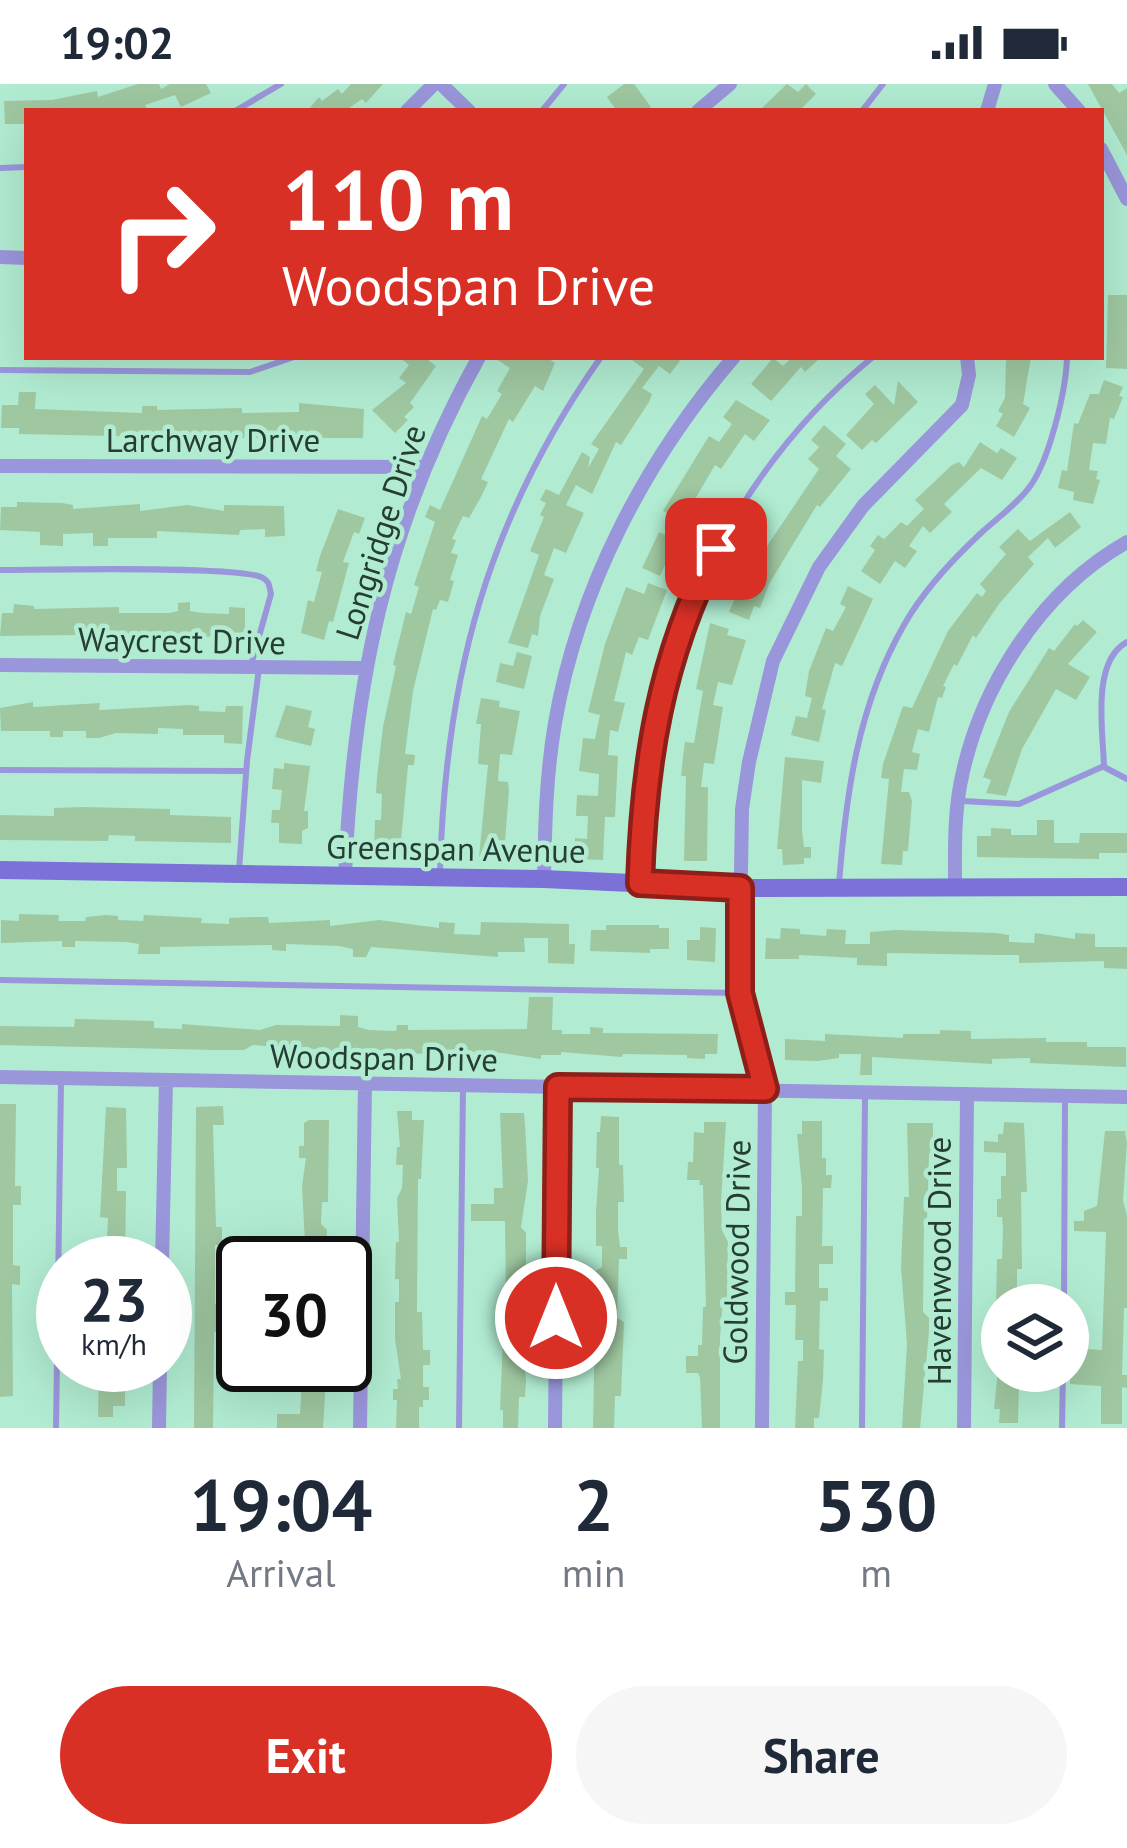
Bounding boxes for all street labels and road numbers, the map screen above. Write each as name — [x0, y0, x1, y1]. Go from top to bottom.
street label: Larchway Drive — [106, 418, 320, 461]
street label: Longridge Drive — [325, 419, 435, 645]
street label: Waycrest Drive — [78, 617, 286, 663]
street label: Greenspan Avenue — [326, 824, 586, 872]
street label: Woodspan Drive — [270, 1034, 498, 1080]
street label: Havenwood Drive — [917, 1137, 960, 1385]
street label: Goldwood Drive — [713, 1139, 759, 1365]

